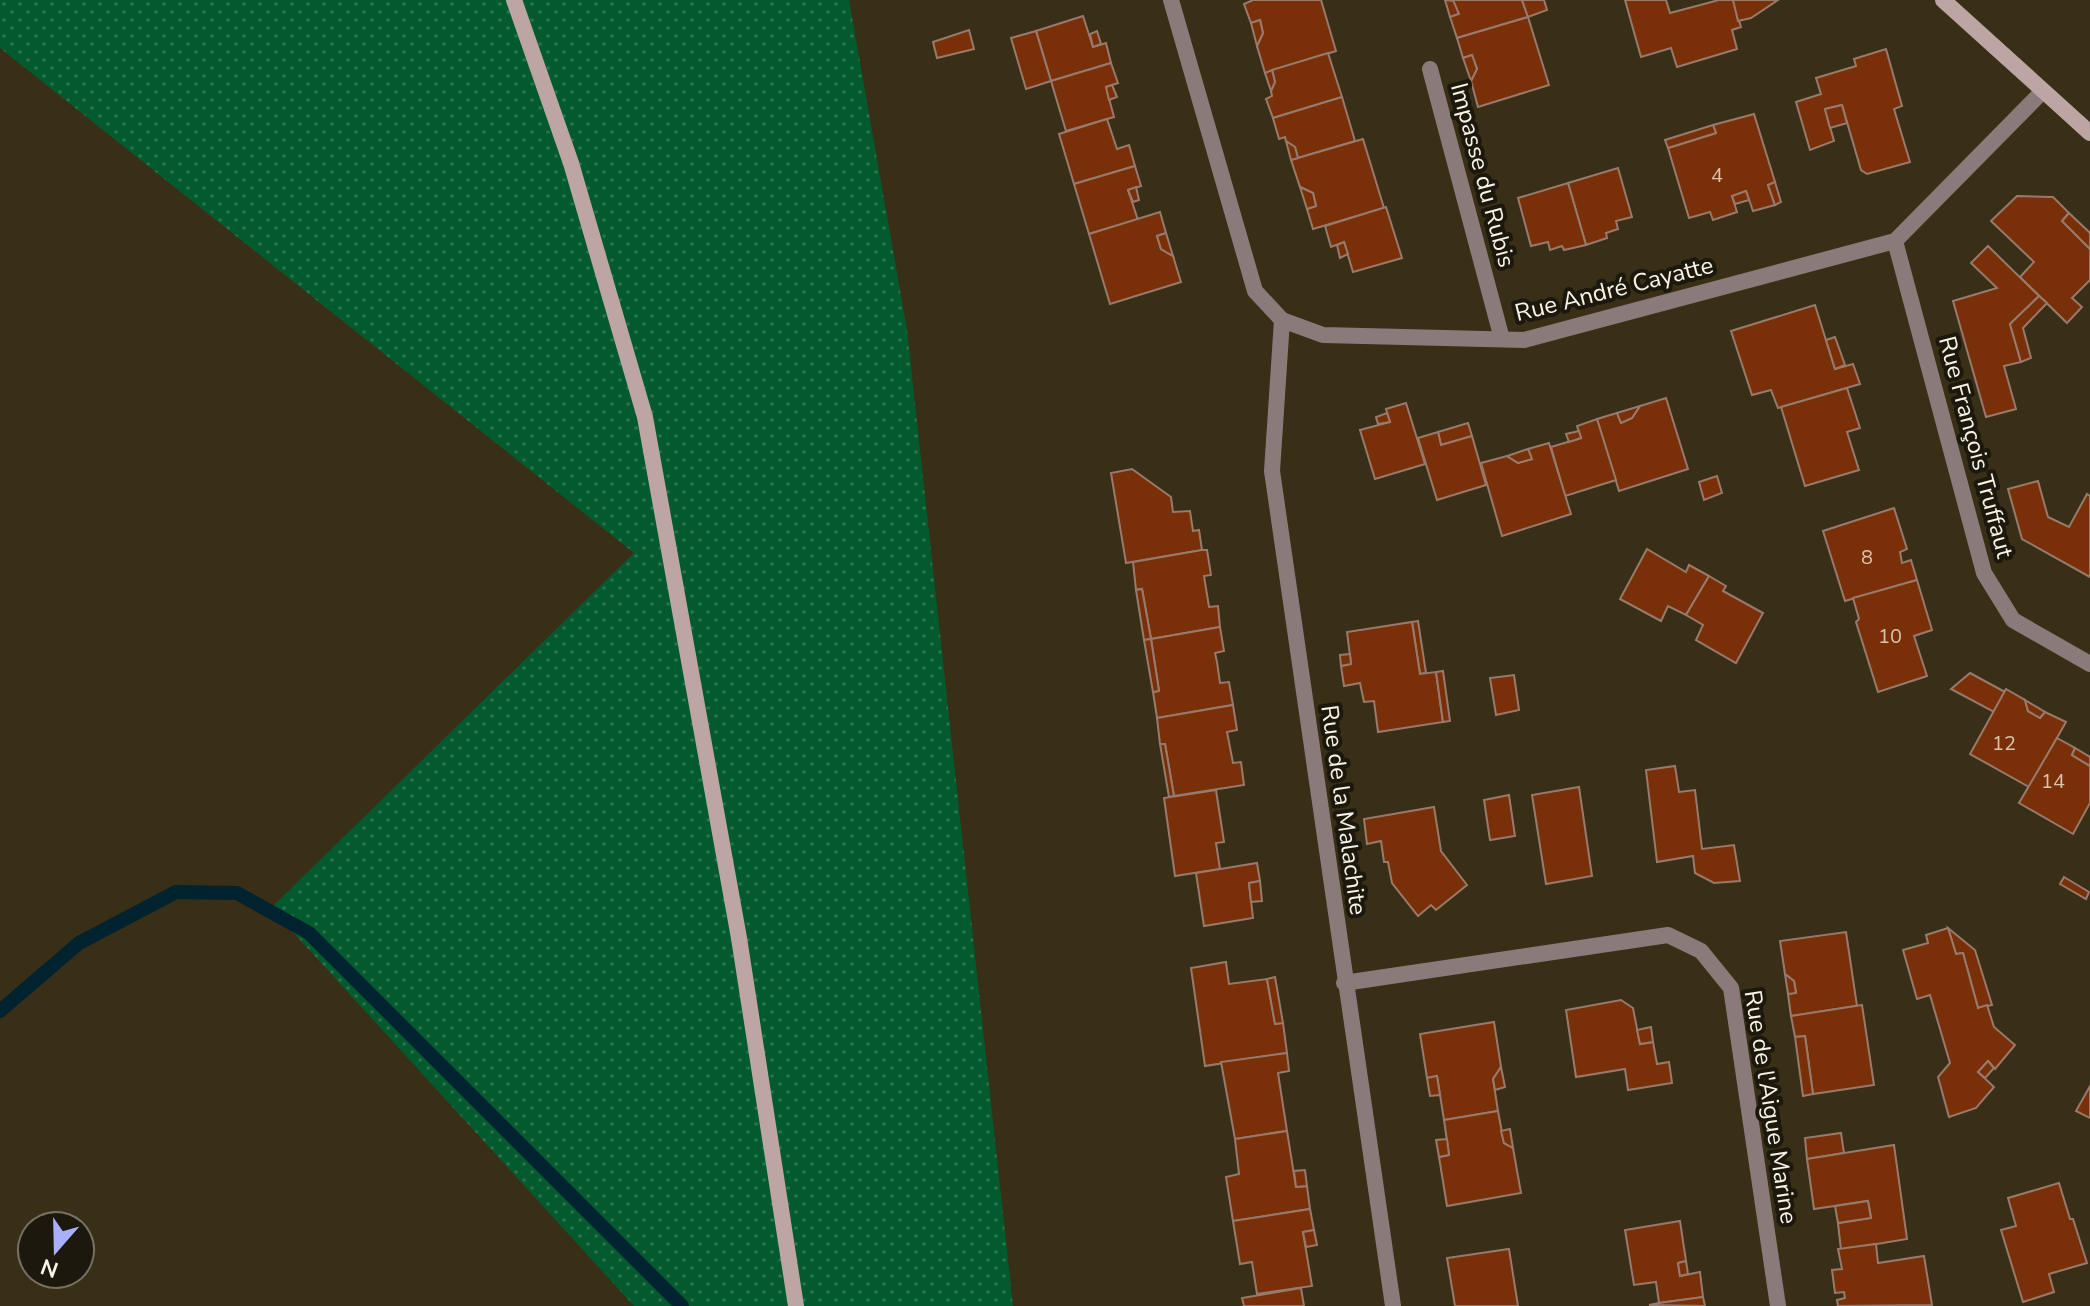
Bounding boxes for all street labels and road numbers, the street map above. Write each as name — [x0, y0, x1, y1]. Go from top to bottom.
street label: Impasse du Rubis — [1443, 79, 1523, 271]
street label: Rue André Cayatte — [1512, 249, 1716, 329]
street label: Rue François Truffaut — [1931, 333, 2021, 562]
street label: Rue de la Malachite — [1313, 703, 1375, 917]
street label: Rue de l'Aigue Marine — [1737, 988, 1805, 1226]

